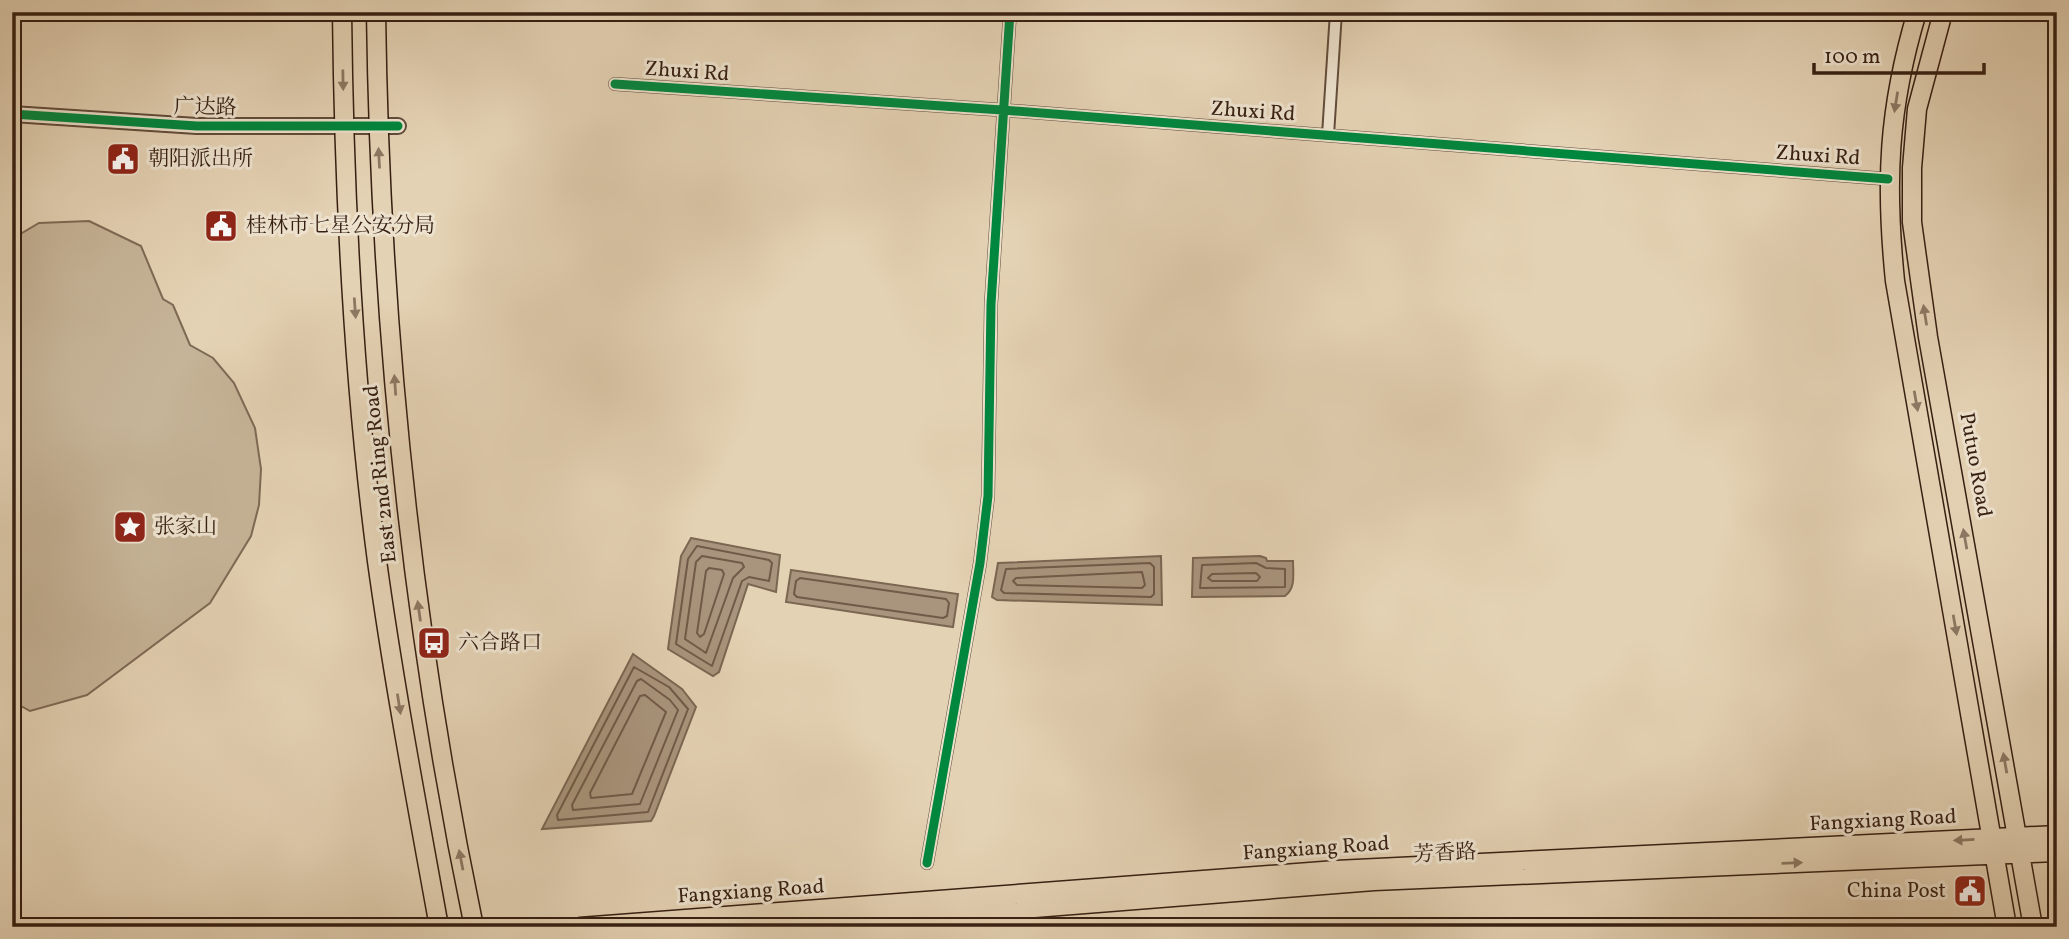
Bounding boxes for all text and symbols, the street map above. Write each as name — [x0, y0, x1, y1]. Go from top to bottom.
scale bar — [1814, 32, 1983, 76]
text: 100 m — [1824, 43, 1881, 72]
street label: Zhuxi Rd — [644, 55, 730, 89]
one-way arrow — [337, 70, 349, 92]
one-way arrow — [1890, 91, 1901, 113]
street label: 广达路 — [173, 93, 237, 123]
street label: Zhuxi Rd — [1210, 95, 1296, 129]
street label: Zhuxi Rd — [1775, 139, 1861, 173]
public building icon: 朝阳派出所 — [104, 140, 142, 178]
place label: 朝阳派出所 — [148, 145, 253, 174]
one-way arrow — [374, 147, 385, 169]
public building icon: 桂林市七星公安分局 — [202, 207, 240, 245]
place label: 桂林市七星公安分局 — [246, 212, 435, 241]
one-way arrow — [350, 297, 361, 319]
one-way arrow — [1919, 304, 1930, 326]
one-way arrow — [389, 374, 400, 396]
street label: East 2nd Ring Road — [357, 383, 405, 565]
one-way arrow — [1911, 390, 1922, 412]
street label: Putuo Road — [1952, 410, 1998, 520]
place icon: 张家山 — [111, 508, 149, 546]
place label: 张家山 — [154, 513, 217, 542]
one-way arrow — [1959, 528, 1970, 550]
one-way arrow — [414, 600, 425, 622]
one-way arrow — [1950, 614, 1961, 636]
bus stop icon: 六合路口 — [415, 624, 453, 662]
place label: 六合路口 — [458, 629, 542, 658]
one-way arrow — [394, 693, 405, 715]
one-way arrow — [1999, 752, 2010, 774]
street label: Fangxiang Road — [1809, 803, 1957, 839]
street label: Fangxiang Road — [1242, 829, 1390, 869]
one-way arrow — [1953, 835, 1975, 846]
street label: 芳香路 — [1413, 838, 1477, 870]
one-way arrow — [455, 849, 466, 871]
one-way arrow — [1781, 857, 1803, 868]
street label: Fangxiang Road — [677, 872, 825, 912]
public building icon: China Post — [1951, 872, 1989, 910]
place label: China Post — [1847, 877, 1946, 906]

